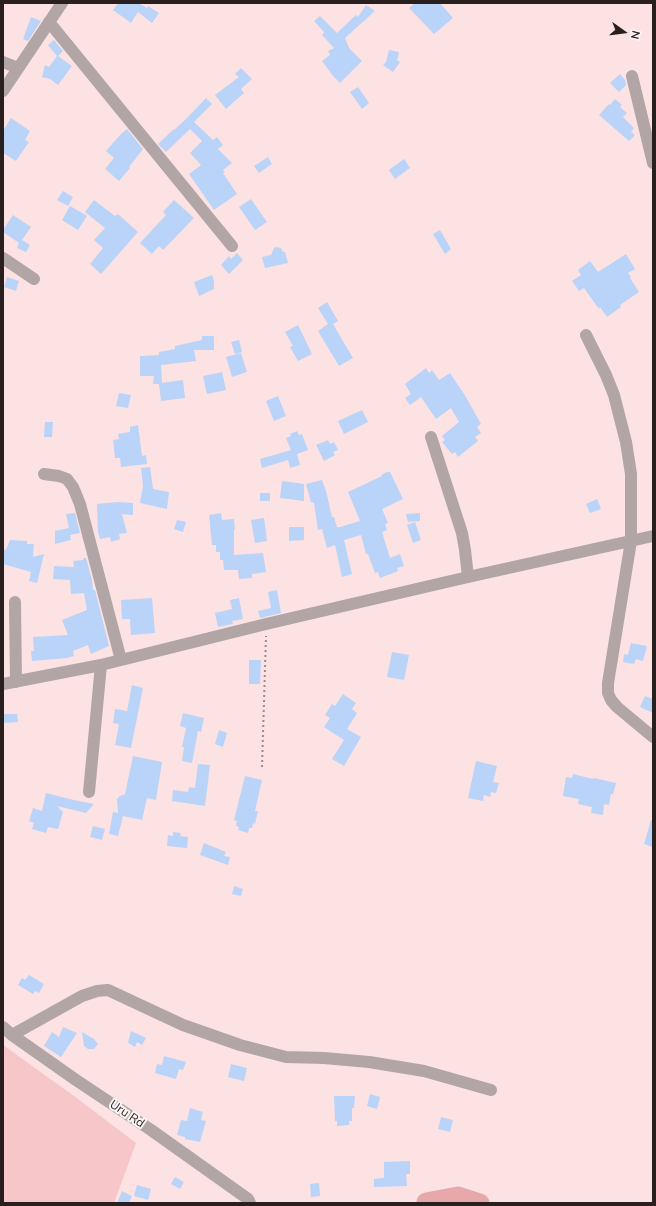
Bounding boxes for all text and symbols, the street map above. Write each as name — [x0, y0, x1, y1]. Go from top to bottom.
north arrow — [604, 12, 644, 52]
text: N — [628, 29, 643, 41]
street label: Uru Rd — [107, 1097, 147, 1131]

